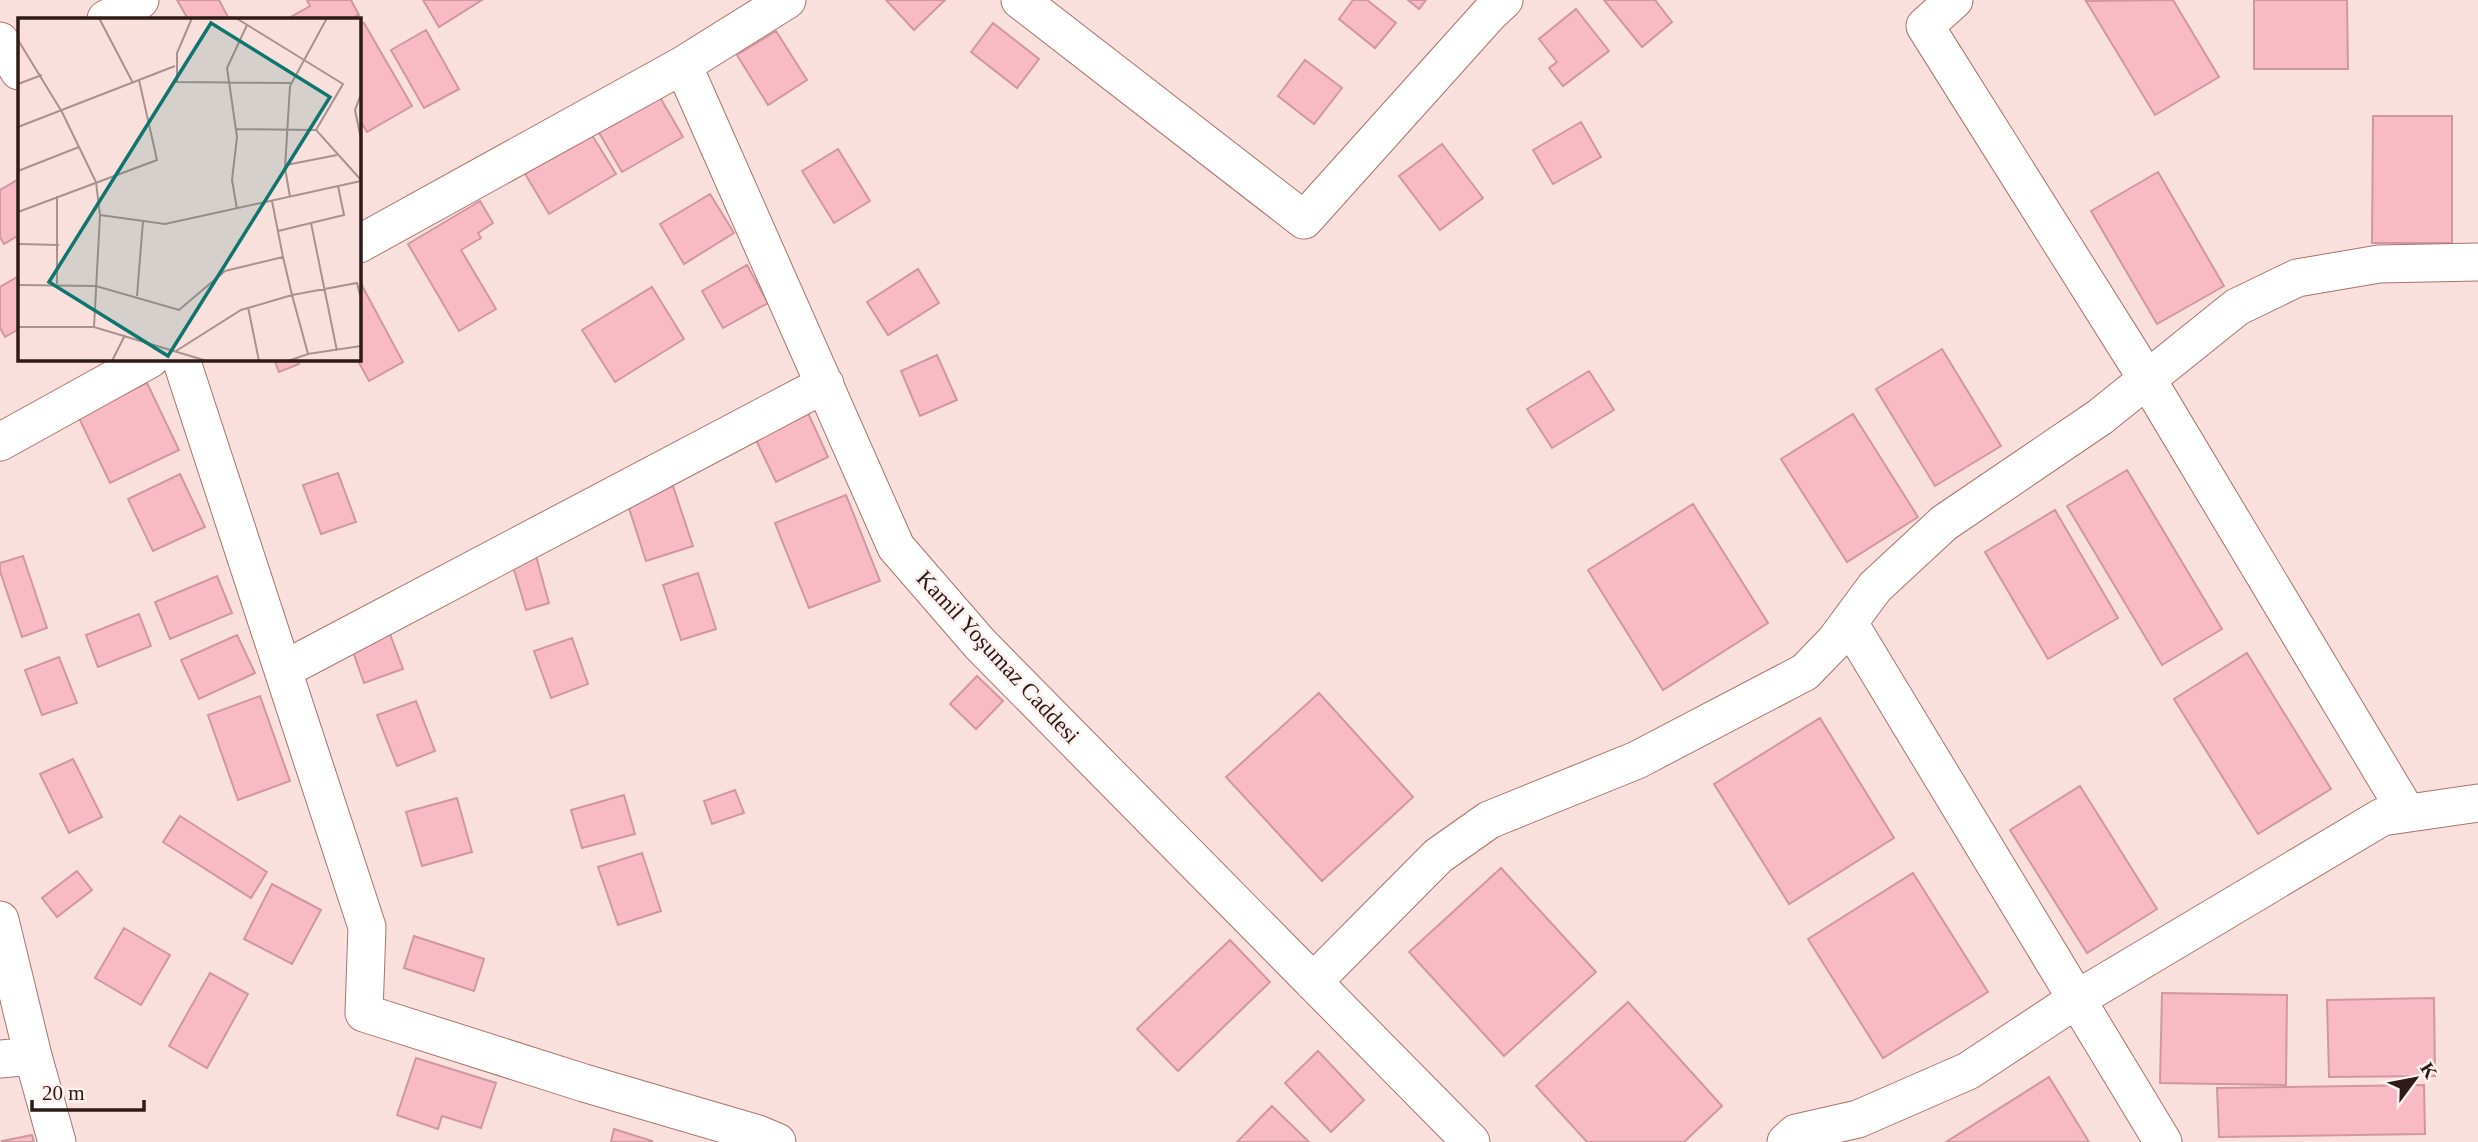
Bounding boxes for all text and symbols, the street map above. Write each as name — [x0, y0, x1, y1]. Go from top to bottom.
inset map — [18, 18, 360, 360]
street label: Kamil Yoşumaz Caddesi — [912, 566, 1084, 748]
north arrow — [2380, 1044, 2450, 1114]
text: K — [2416, 1058, 2442, 1082]
scale bar — [32, 1068, 144, 1112]
text: 20 m — [42, 1081, 85, 1105]

